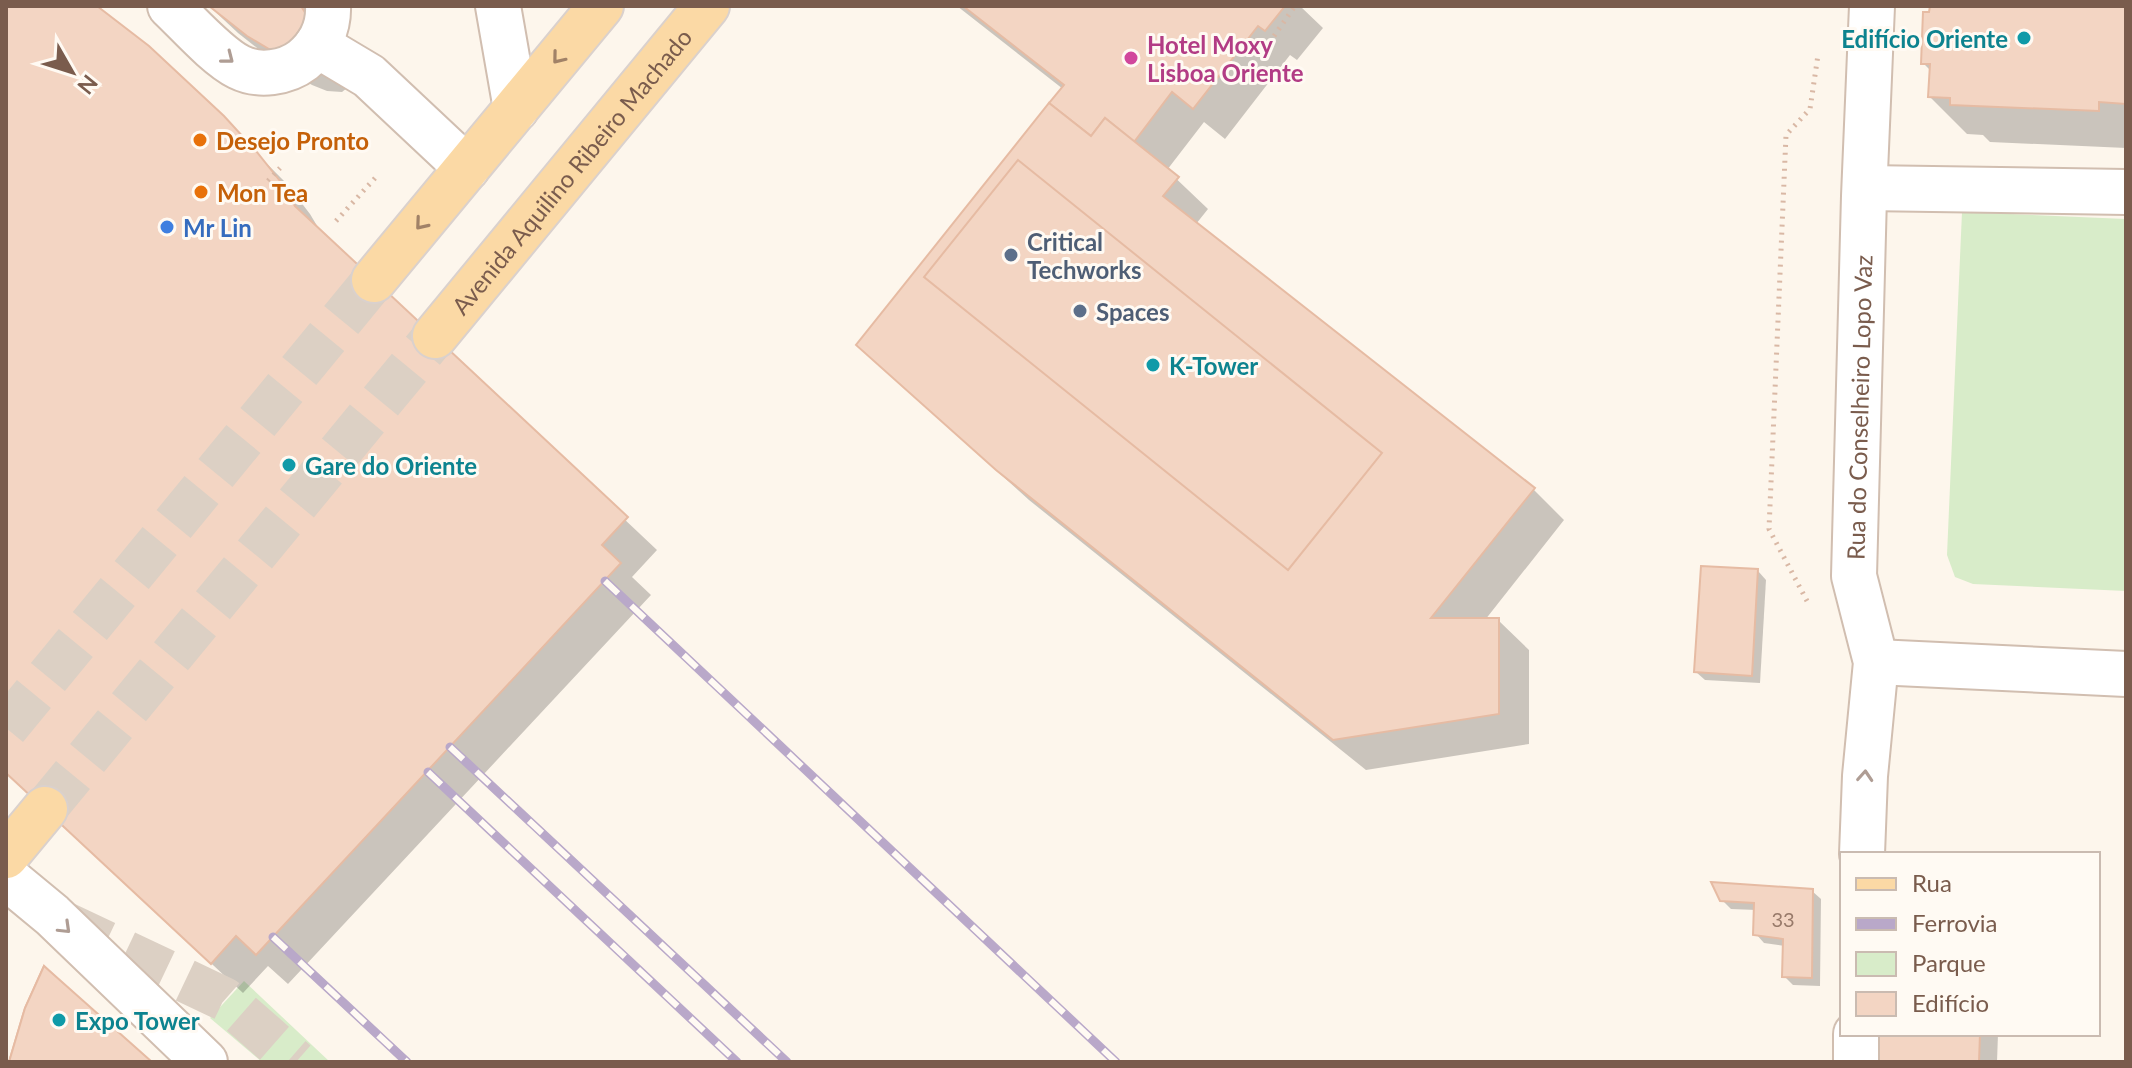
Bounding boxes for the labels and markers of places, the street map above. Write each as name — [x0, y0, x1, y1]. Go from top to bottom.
place label: Edifício Oriente — [1841, 24, 2008, 53]
marker: Edifício Oriente — [2015, 29, 2033, 47]
place label: Hotel Moxy Lisboa Oriente — [1147, 30, 1304, 87]
marker: Hotel Moxy Lisboa Oriente — [1122, 49, 1140, 67]
place label: Desejo Pronto — [216, 126, 369, 155]
marker: Desejo Pronto — [191, 131, 209, 149]
place label: Mon Tea — [217, 178, 308, 207]
marker: Mon Tea — [192, 183, 210, 201]
place label: Mr Lin — [183, 213, 252, 242]
marker: Mr Lin — [158, 218, 176, 236]
place label: Critical Techworks — [1027, 227, 1142, 284]
marker: Critical Techworks — [1002, 246, 1020, 264]
place label: Spaces — [1096, 297, 1169, 326]
marker: Spaces — [1071, 302, 1089, 320]
place label: K-Tower — [1169, 351, 1258, 380]
marker: K-Tower — [1144, 356, 1162, 374]
place label: Gare do Oriente — [305, 451, 477, 480]
marker: Gare do Oriente — [280, 456, 298, 474]
place label: Expo Tower — [75, 1006, 200, 1035]
marker: Expo Tower — [50, 1011, 68, 1029]

